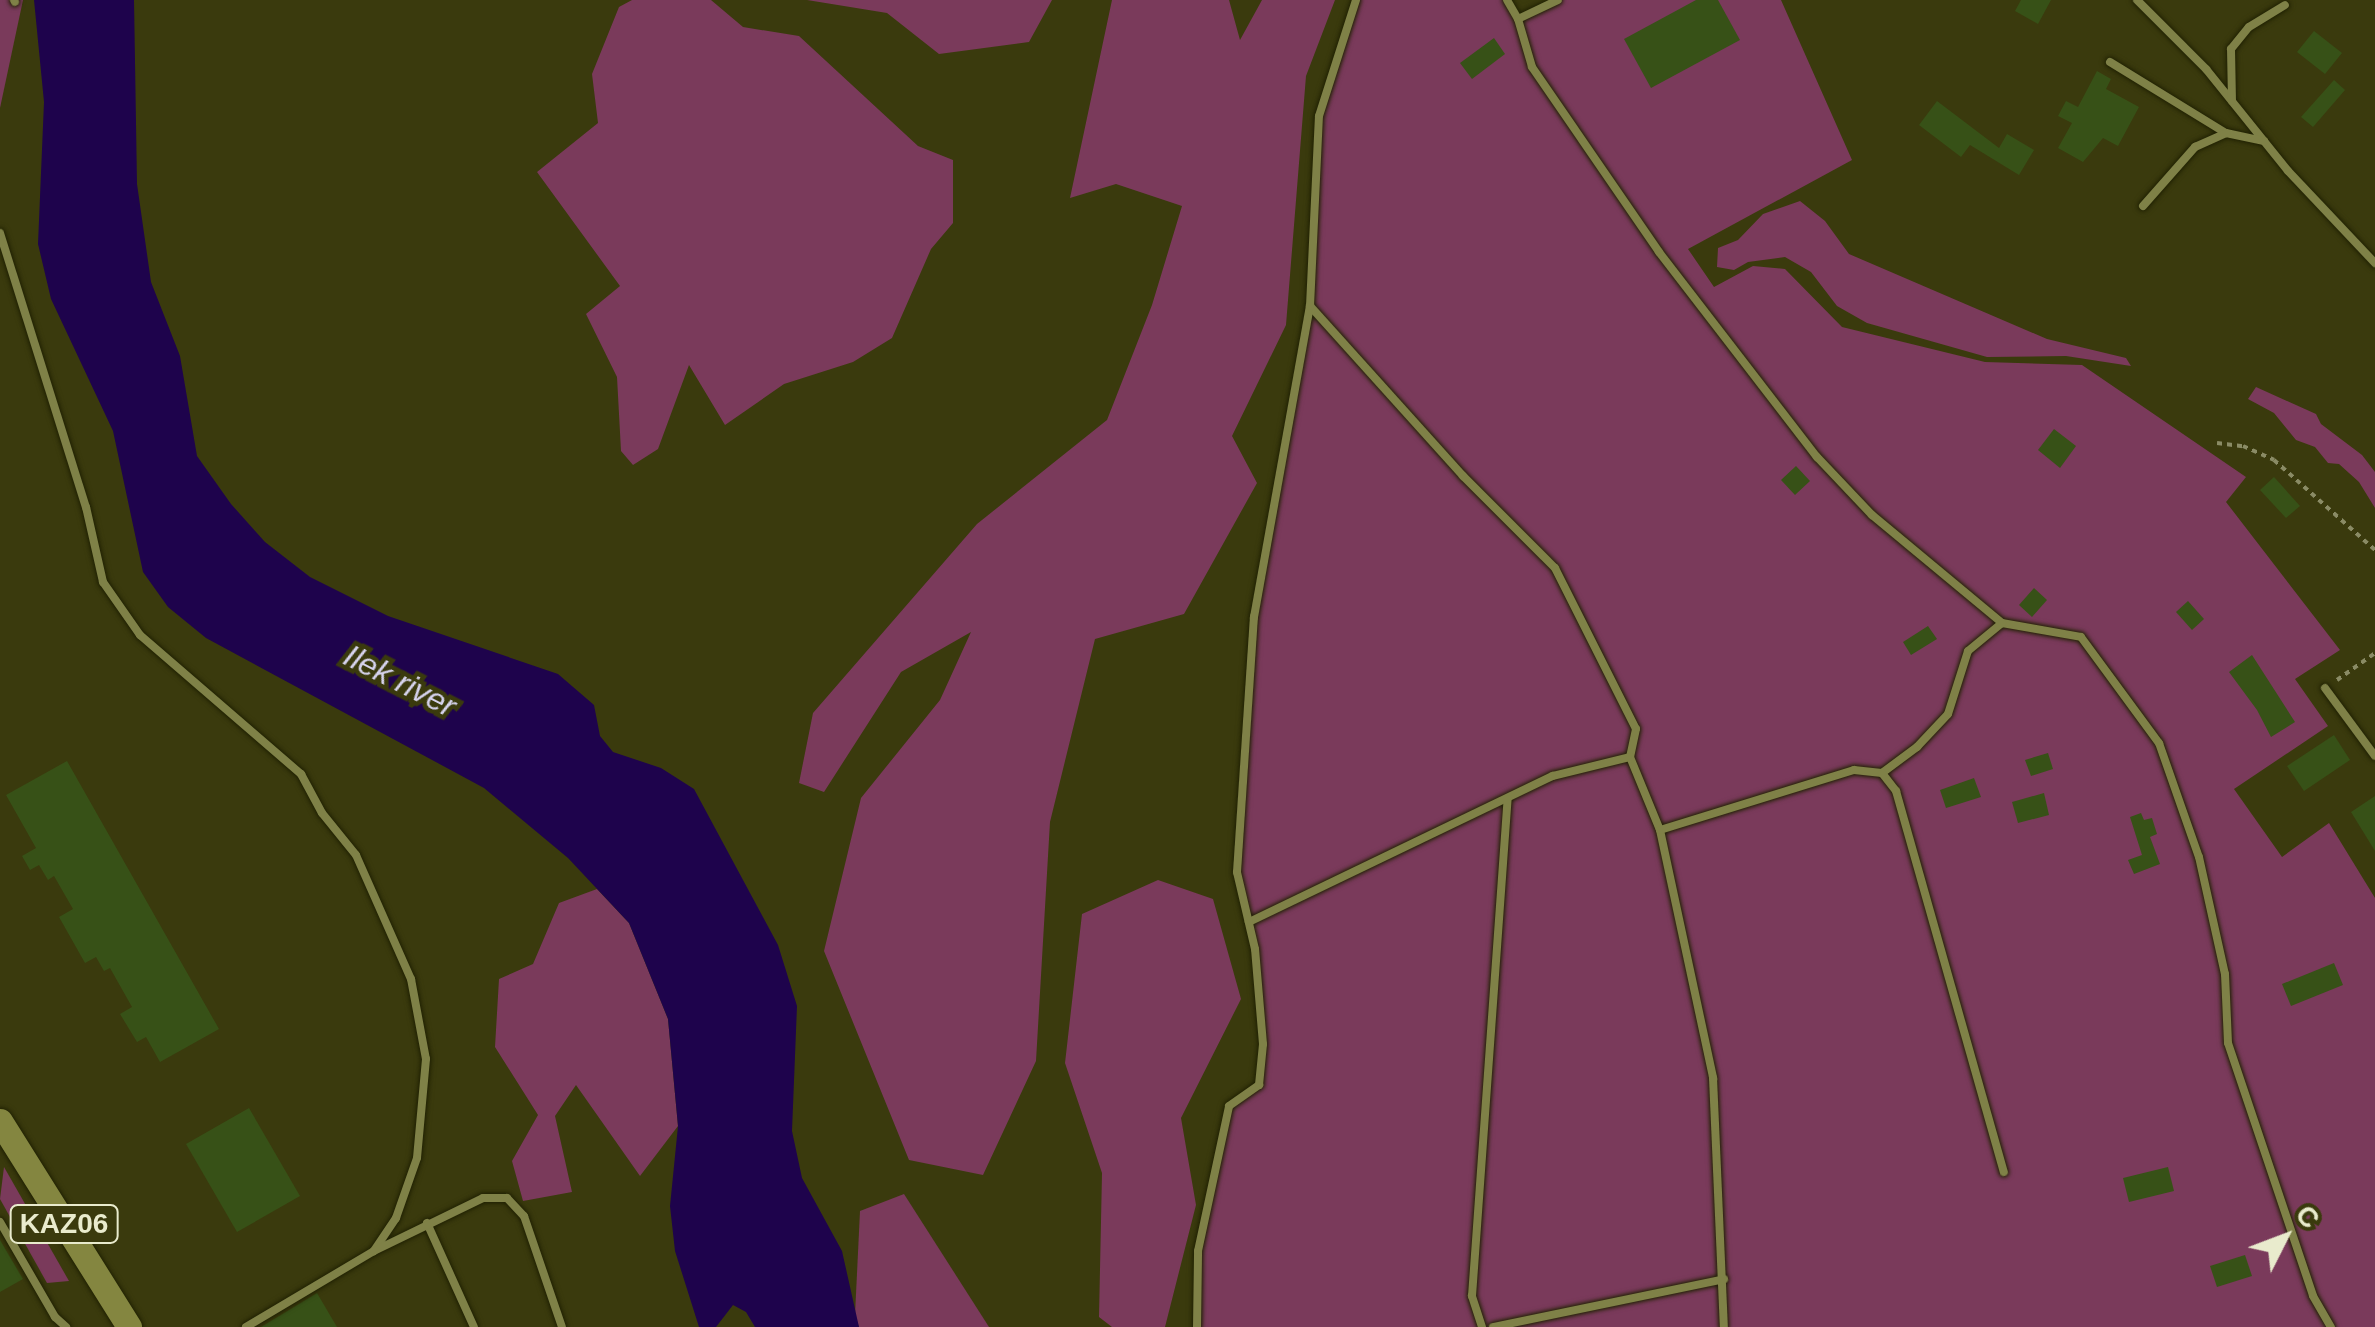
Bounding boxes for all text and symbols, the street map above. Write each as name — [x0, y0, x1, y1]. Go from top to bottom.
water label: Ilek river — [337, 636, 463, 726]
north arrow — [2235, 1187, 2335, 1287]
text: С — [2289, 1199, 2326, 1234]
road number: KАZ06 — [9, 1201, 119, 1247]

